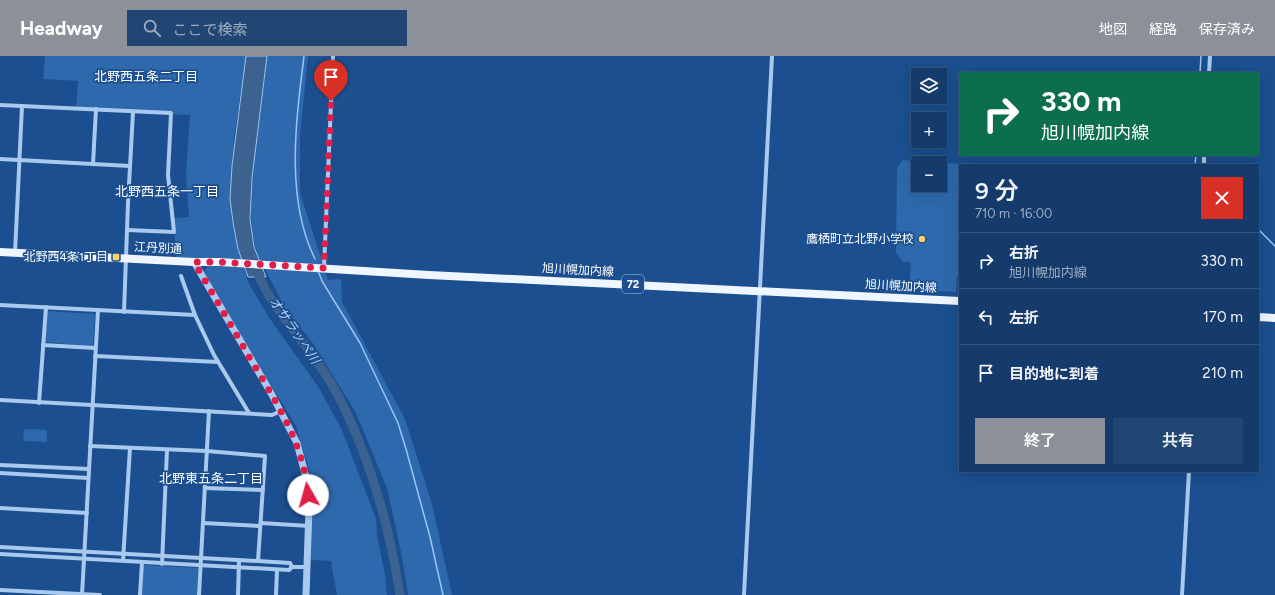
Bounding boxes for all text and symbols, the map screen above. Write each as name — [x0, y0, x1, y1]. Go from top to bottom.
search box — [127, 10, 407, 46]
text: Headway — [20, 17, 103, 40]
icon: search — [141, 17, 163, 39]
text: ここで検索 — [173, 21, 248, 39]
text: 地図 — [1099, 21, 1127, 38]
text: 経路 — [1149, 21, 1177, 38]
text: 保存済み — [1199, 21, 1255, 38]
pin — [314, 60, 348, 101]
icon: arrive — [320, 66, 342, 88]
map controls — [911, 68, 947, 192]
button: layers — [911, 68, 947, 104]
district label: 北野西五条二丁目 — [94, 69, 198, 84]
text: 330 m — [1041, 84, 1121, 118]
icon: right — [975, 88, 1027, 140]
button: + — [911, 112, 947, 148]
text: 旭川幌加内線 — [1041, 122, 1149, 144]
button: − — [911, 156, 947, 192]
text: 9 分 — [975, 176, 1019, 205]
button: close — [1201, 177, 1243, 219]
district label: 北野西五条一丁目 — [115, 184, 219, 199]
text: 710 m · 16:00 — [975, 206, 1052, 221]
place label: 鷹栖町立北野小学校 — [806, 232, 914, 246]
marker: 鷹栖町立北野小学校 — [917, 234, 927, 244]
street label: 江丹別通 — [134, 240, 182, 256]
text: 右折 — [1009, 244, 1039, 262]
place label: 北野西4条1丁目 — [24, 250, 108, 264]
icon: right — [975, 250, 997, 272]
marker: 北野西4条1丁目 — [111, 252, 121, 262]
text: 330 m — [1201, 252, 1243, 270]
street label: 旭川幌加内線 — [542, 261, 614, 279]
text: 旭川幌加内線 — [1009, 265, 1087, 280]
road number: 72 — [622, 275, 644, 293]
street label: 旭川幌加内線 — [865, 277, 937, 295]
water label: オサラッペ川 — [266, 294, 324, 368]
icon: left — [975, 306, 997, 328]
text: 170 m — [1203, 308, 1243, 326]
text: 左折 — [1009, 309, 1039, 327]
icon: arrive — [975, 362, 997, 384]
text: 210 m — [1202, 364, 1243, 382]
text: 目的地に到着 — [1009, 365, 1099, 383]
button: 終了 — [975, 418, 1105, 464]
button: 共有 — [1113, 418, 1243, 464]
district label: 北野東五条二丁目 — [159, 471, 263, 486]
position arrow — [287, 474, 329, 516]

